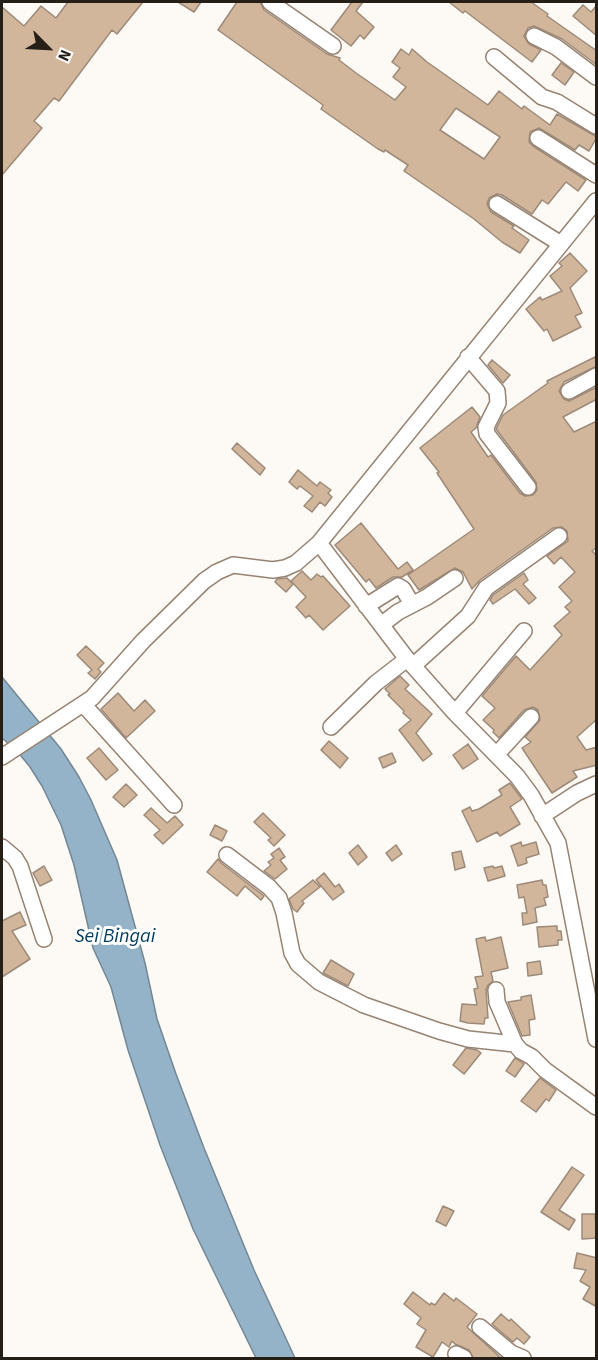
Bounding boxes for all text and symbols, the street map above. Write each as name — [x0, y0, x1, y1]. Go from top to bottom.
north arrow — [18, 18, 78, 78]
text: N — [52, 46, 77, 65]
water label: Sei Bingai — [74, 926, 156, 950]

